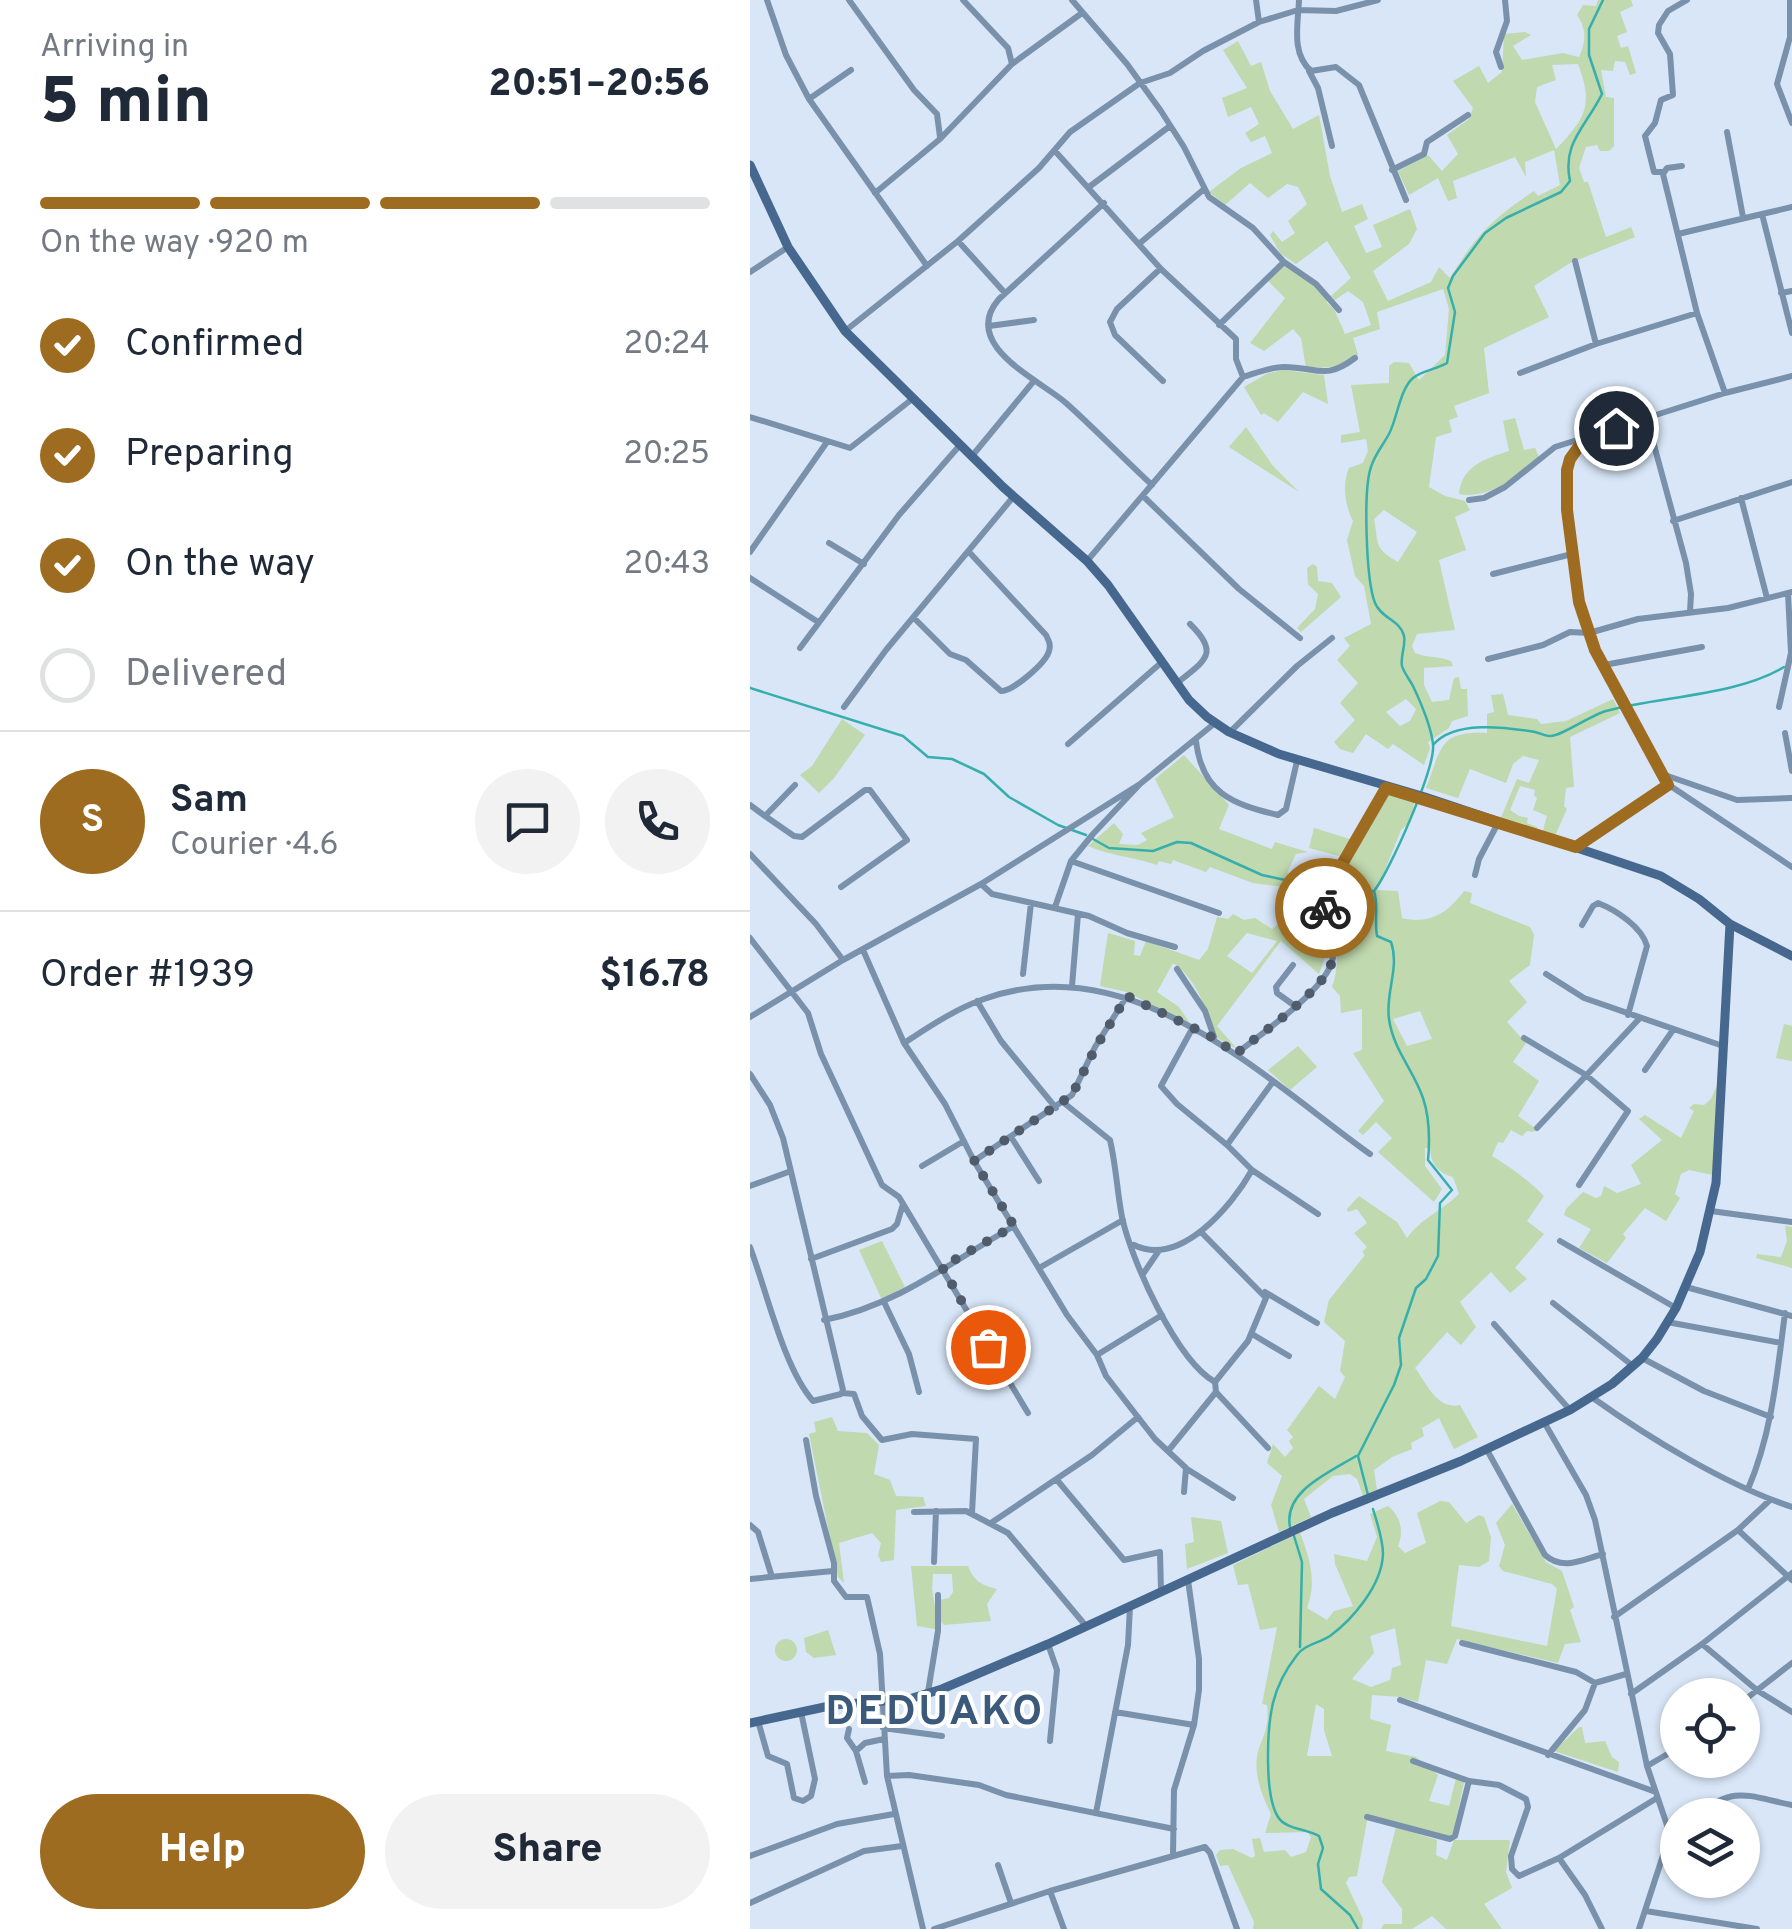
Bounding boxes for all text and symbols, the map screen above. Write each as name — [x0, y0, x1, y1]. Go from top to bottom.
text: Arriving in — [40, 28, 189, 68]
text: 20:51–20:56 — [488, 61, 710, 110]
text: 5 min — [40, 64, 212, 146]
text: On the way · 920 m — [40, 224, 309, 264]
icon: check — [40, 318, 95, 373]
text: Confirmed — [125, 321, 304, 370]
text: 20:24 — [624, 325, 710, 365]
pin — [1574, 386, 1659, 471]
icon: home — [1589, 401, 1644, 456]
icon: check — [40, 428, 95, 483]
text: Preparing — [125, 431, 294, 480]
text: 20:25 — [623, 435, 710, 475]
icon: check — [40, 538, 95, 593]
text: On the way — [125, 541, 315, 590]
text: 20:43 — [624, 545, 710, 585]
text: Delivered — [125, 651, 287, 700]
button: chat — [475, 769, 580, 874]
button: phone — [605, 769, 710, 874]
text: Sam — [170, 777, 248, 826]
text: S — [81, 797, 104, 846]
text: Courier · 4.6 — [170, 826, 339, 866]
courier — [1275, 858, 1375, 958]
icon: bike — [1298, 881, 1353, 936]
text: Order #1939 — [40, 952, 255, 1001]
text: $16.78 — [599, 952, 710, 1001]
pin — [946, 1305, 1031, 1390]
icon: bag — [961, 1320, 1016, 1375]
map controls — [1660, 1678, 1760, 1898]
button: locate — [1660, 1678, 1760, 1778]
district label: DEDUAKO — [825, 1687, 1045, 1740]
button: Help — [40, 1794, 365, 1909]
button: Share — [385, 1794, 710, 1909]
button: layers — [1660, 1798, 1760, 1898]

